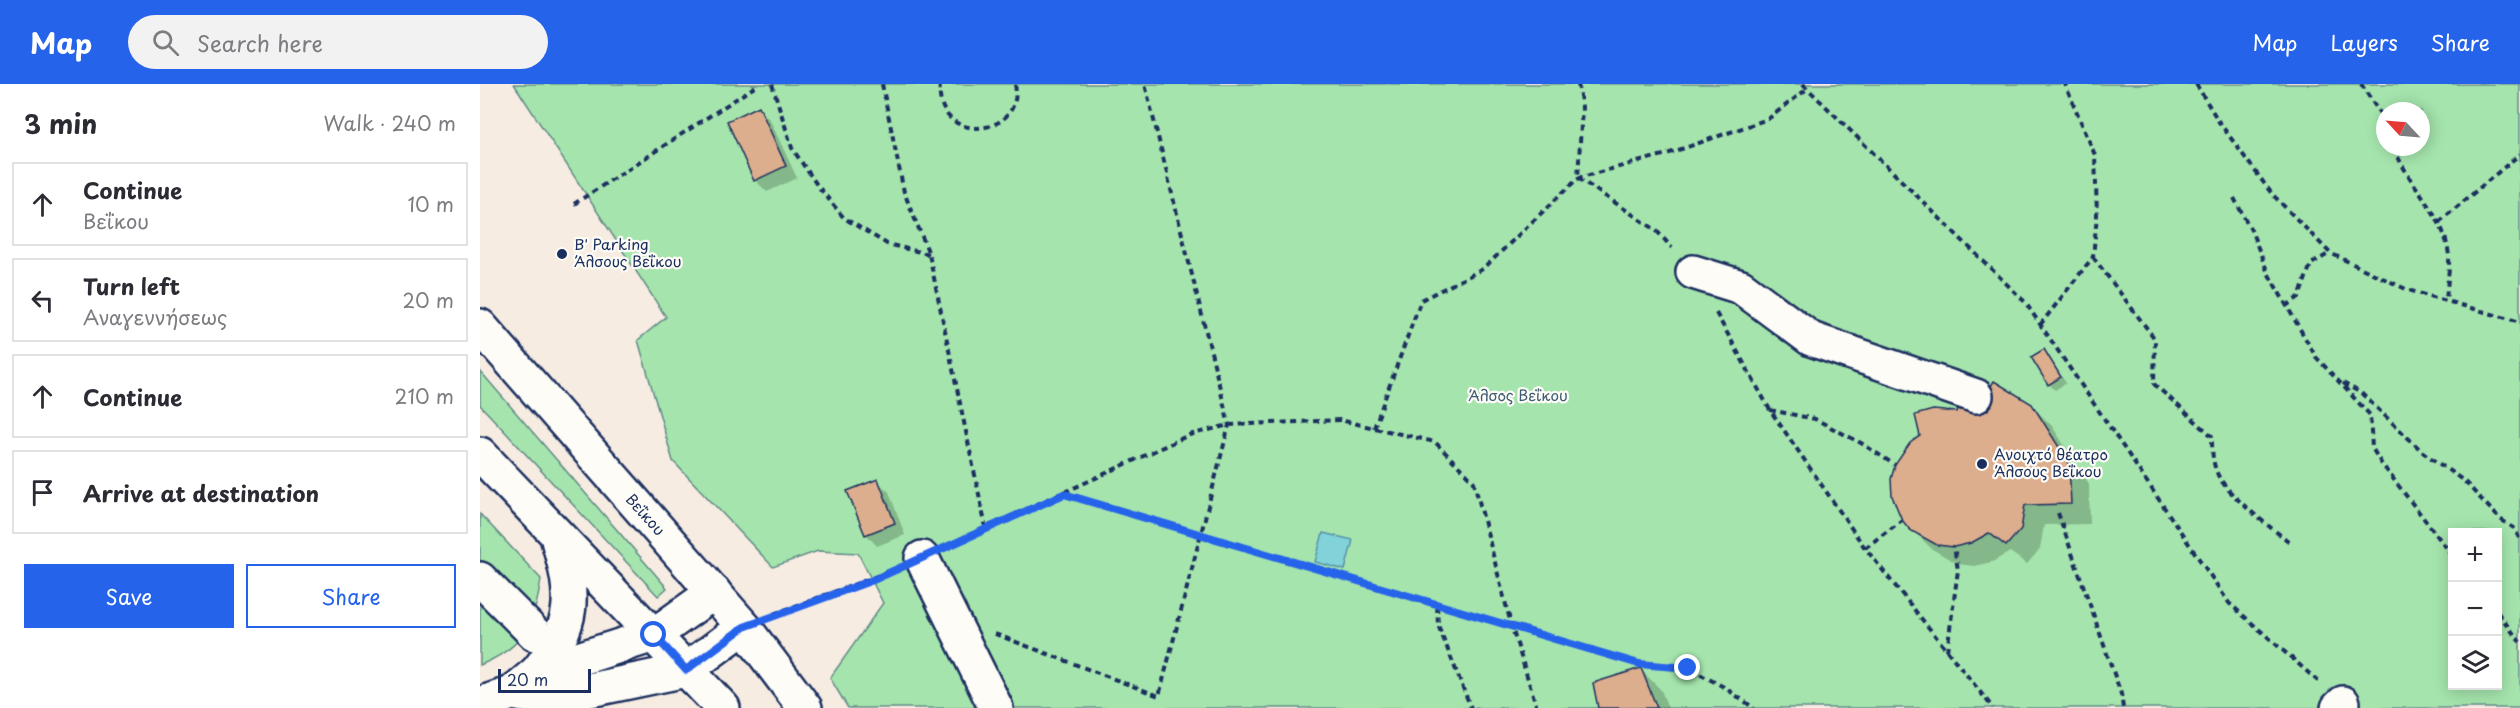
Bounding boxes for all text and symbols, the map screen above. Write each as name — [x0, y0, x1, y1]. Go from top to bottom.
search box — [128, 15, 548, 69]
text: Map — [30, 21, 92, 64]
icon: search — [149, 26, 182, 59]
text: Search here — [197, 26, 323, 59]
text: Map — [2253, 26, 2297, 58]
text: Layers — [2330, 26, 2398, 58]
text: Share — [2431, 26, 2490, 58]
north arrow — [2376, 102, 2430, 156]
text: 3 min — [24, 104, 97, 143]
text: Walk · 240 m — [323, 108, 456, 138]
text: Continue — [83, 173, 182, 206]
icon: ahead — [26, 188, 59, 221]
text: 10 m — [407, 189, 454, 219]
text: Βεΐκου — [83, 206, 149, 236]
place label: Β' Parking Άλσους Βεΐκου — [574, 232, 682, 272]
marker: Β' Parking Άλσους Βεΐκου — [555, 247, 569, 261]
text: Turn left — [83, 269, 180, 302]
icon: left — [26, 284, 59, 317]
text: 20 m — [402, 285, 454, 315]
text: Αναγεννήσεως — [83, 302, 227, 332]
icon: ahead — [26, 380, 59, 413]
text: Continue — [83, 380, 182, 413]
text: 210 m — [395, 381, 454, 411]
park label: Άλσος Βεΐκου — [1468, 383, 1568, 406]
place label: Ανοιχτό θέατρο Άλσους Βεΐκου — [1994, 442, 2108, 482]
marker: Ανοιχτό θέατρο Άλσους Βεΐκου — [1975, 457, 1989, 471]
icon: arrive — [26, 476, 59, 509]
text: Arrive at destination — [83, 476, 319, 509]
street label: Βεΐκου — [621, 488, 671, 540]
map controls — [2448, 528, 2502, 690]
button: + — [2448, 528, 2502, 582]
button: Save — [24, 564, 234, 628]
button: Share — [246, 564, 456, 628]
button: − — [2448, 582, 2502, 636]
route start — [640, 621, 666, 647]
button: layers — [2448, 636, 2502, 690]
route end — [1674, 654, 1700, 680]
scale bar — [498, 666, 591, 694]
text: 20 m — [507, 667, 548, 691]

